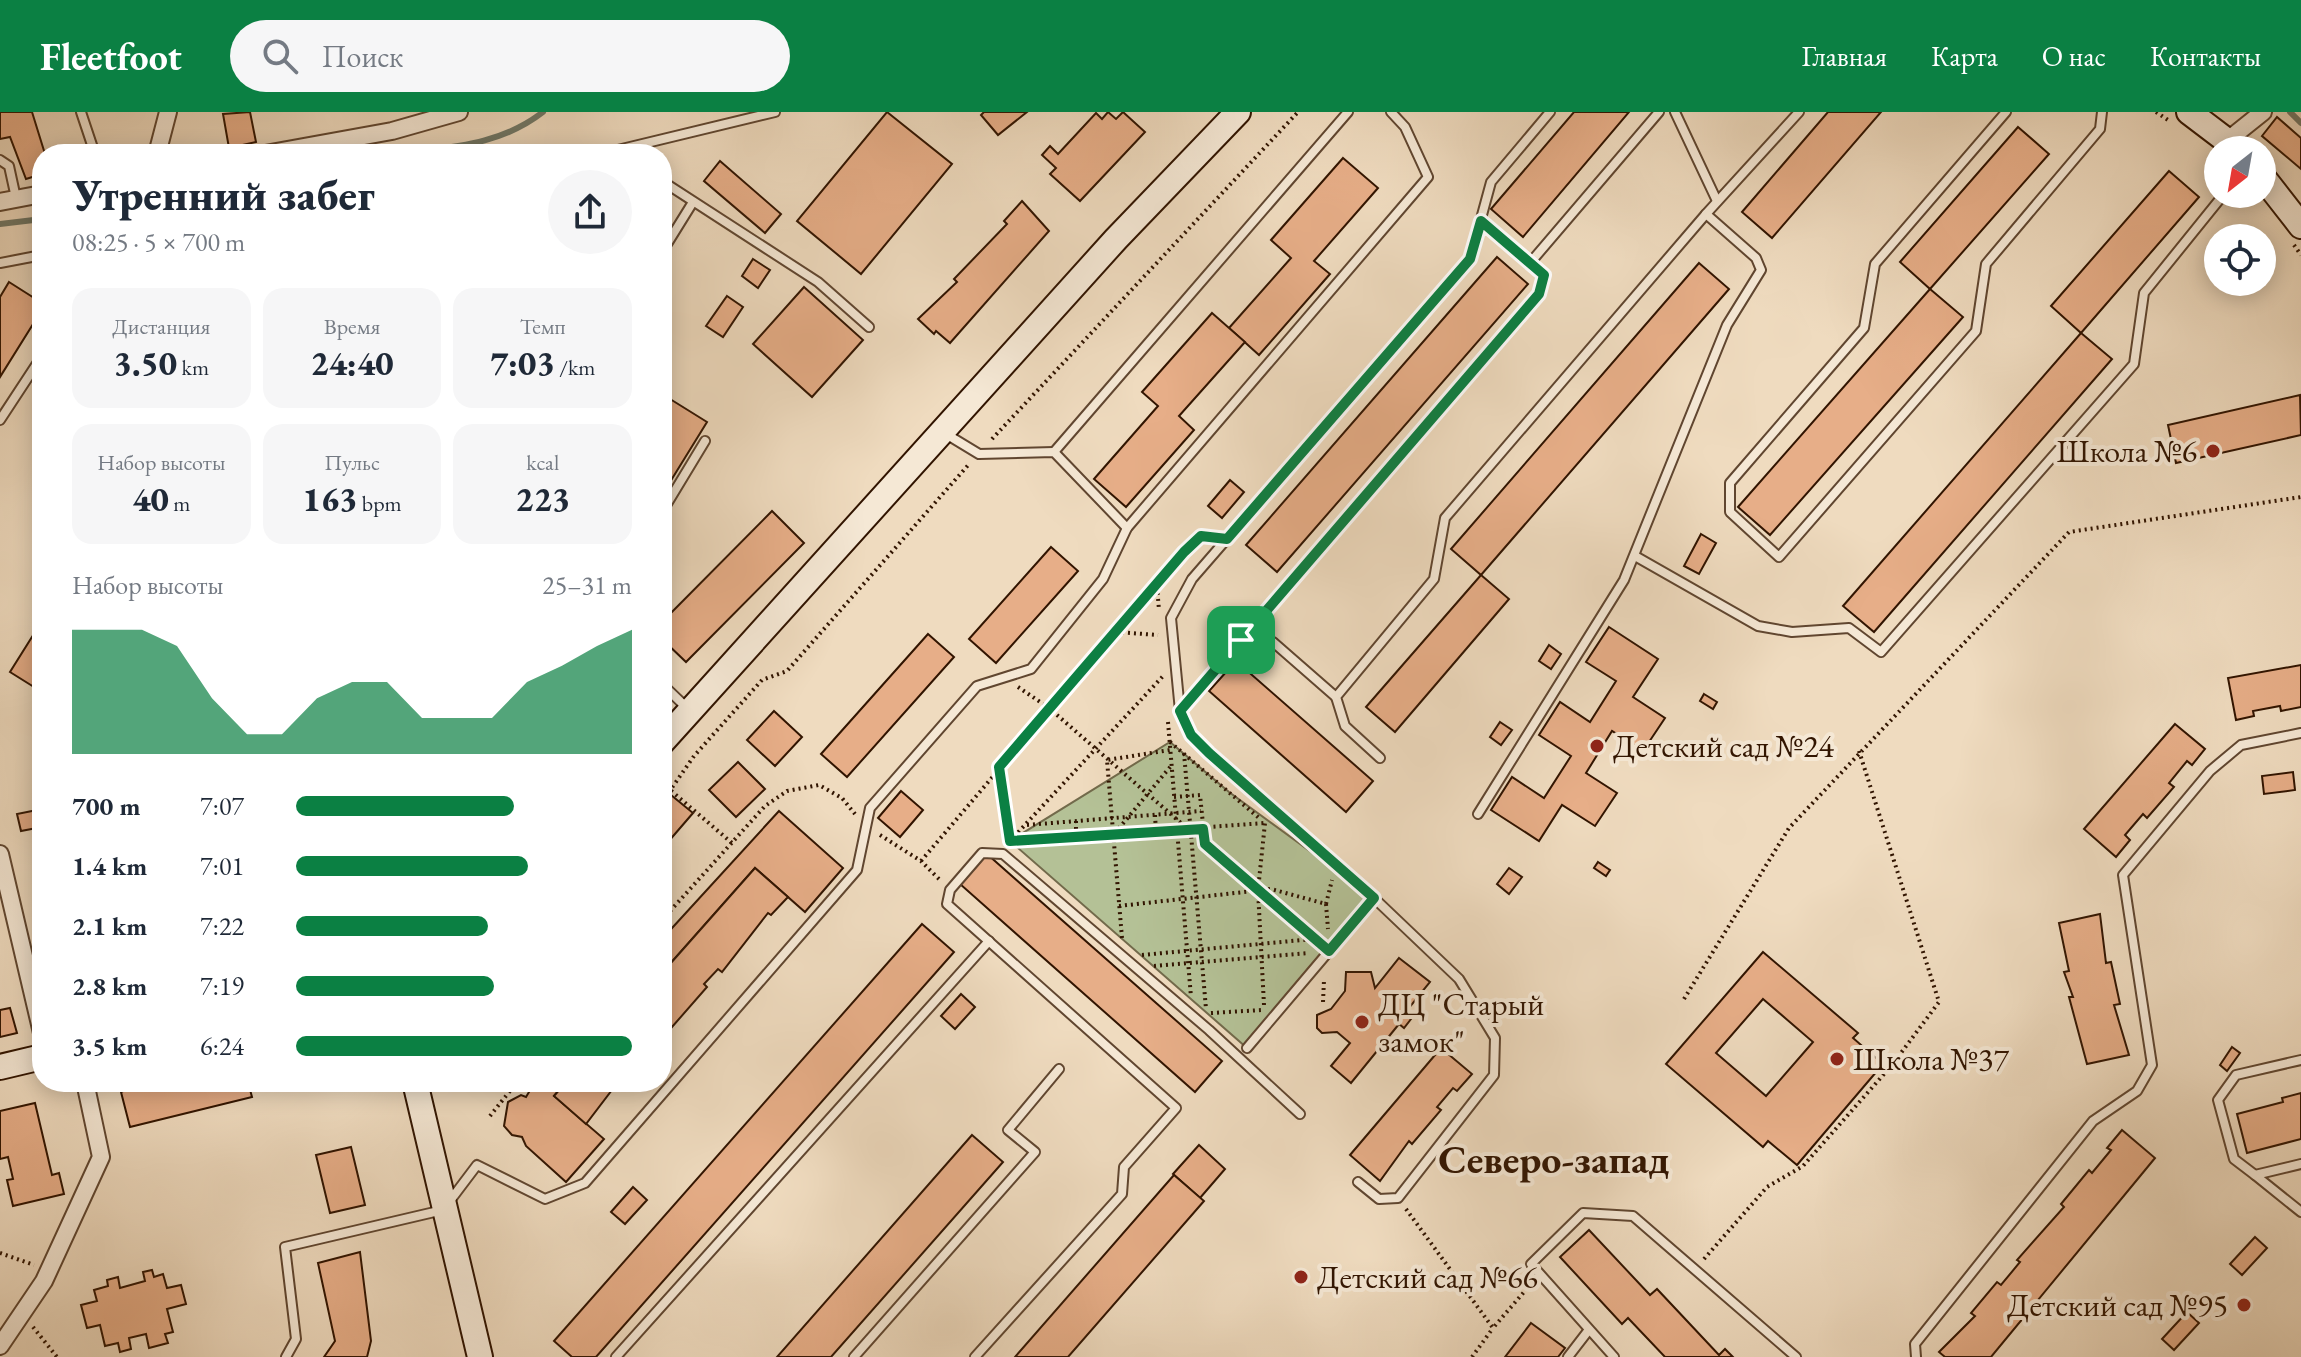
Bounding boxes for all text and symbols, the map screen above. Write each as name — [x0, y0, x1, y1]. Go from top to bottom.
search box — [230, 20, 790, 92]
text: Fleetfoot — [40, 32, 182, 81]
icon: search — [258, 34, 302, 78]
text: Поиск — [322, 37, 403, 76]
text: Главная — [1802, 38, 1887, 74]
text: Карта — [1931, 38, 1998, 74]
text: О нас — [2042, 38, 2106, 74]
text: Контакты — [2150, 38, 2261, 74]
north arrow — [2204, 136, 2276, 208]
map controls — [2204, 136, 2276, 296]
text: Утренний забег — [72, 166, 375, 223]
button: share — [548, 170, 632, 254]
button: locate — [2204, 224, 2276, 296]
text: 08:25 · 5 × 700 m — [72, 225, 245, 259]
text: Дистанция — [112, 312, 210, 341]
text: Время — [324, 312, 380, 341]
text: Темп — [520, 312, 566, 341]
text: 3.50 — [114, 341, 177, 385]
text: 24:40 — [310, 341, 394, 385]
text: 7:03 — [490, 341, 555, 385]
text: km — [177, 353, 209, 382]
text: /km — [555, 353, 595, 382]
place label: Школа №6 — [2057, 430, 2197, 472]
marker: Школа №6 — [2204, 442, 2222, 460]
text: Набор высоты — [97, 448, 225, 477]
text: Пульс — [324, 448, 380, 477]
text: kcal — [526, 448, 559, 477]
text: 40 — [132, 477, 169, 521]
text: 163 — [302, 477, 357, 521]
text: 223 — [515, 477, 570, 521]
text: m — [169, 489, 190, 518]
text: bpm — [357, 489, 402, 518]
text: Набор высоты — [72, 568, 223, 602]
text: 25–31 m — [542, 568, 632, 602]
pin — [1207, 606, 1275, 674]
icon: arrive — [1219, 618, 1263, 662]
place label: Детский сад №24 — [1613, 725, 1835, 767]
marker: Детский сад №24 — [1588, 737, 1606, 755]
text: 700 m — [72, 789, 140, 823]
text: 7:07 — [200, 789, 244, 823]
text: 1.4 km — [72, 849, 147, 883]
text: 7:01 — [200, 849, 244, 883]
text: 2.1 km — [72, 909, 147, 943]
text: 7:22 — [200, 909, 244, 943]
text: 2.8 km — [72, 969, 147, 1003]
text: 7:19 — [200, 969, 244, 1003]
place label: ДЦ "Старый замок" — [1378, 983, 1544, 1062]
marker: ДЦ "Старый замок" — [1353, 1013, 1371, 1031]
text: 3.5 km — [72, 1029, 147, 1063]
text: 6:24 — [200, 1029, 244, 1063]
place label: Школа №37 — [1853, 1038, 2009, 1080]
marker: Школа №37 — [1828, 1050, 1846, 1068]
district label: Северо-запад — [1438, 1133, 1670, 1185]
place label: Детский сад №66 — [1317, 1256, 1538, 1298]
marker: Детский сад №66 — [1292, 1268, 1310, 1286]
place label: Детский сад №95 — [2007, 1284, 2228, 1326]
marker: Детский сад №95 — [2235, 1296, 2253, 1314]

